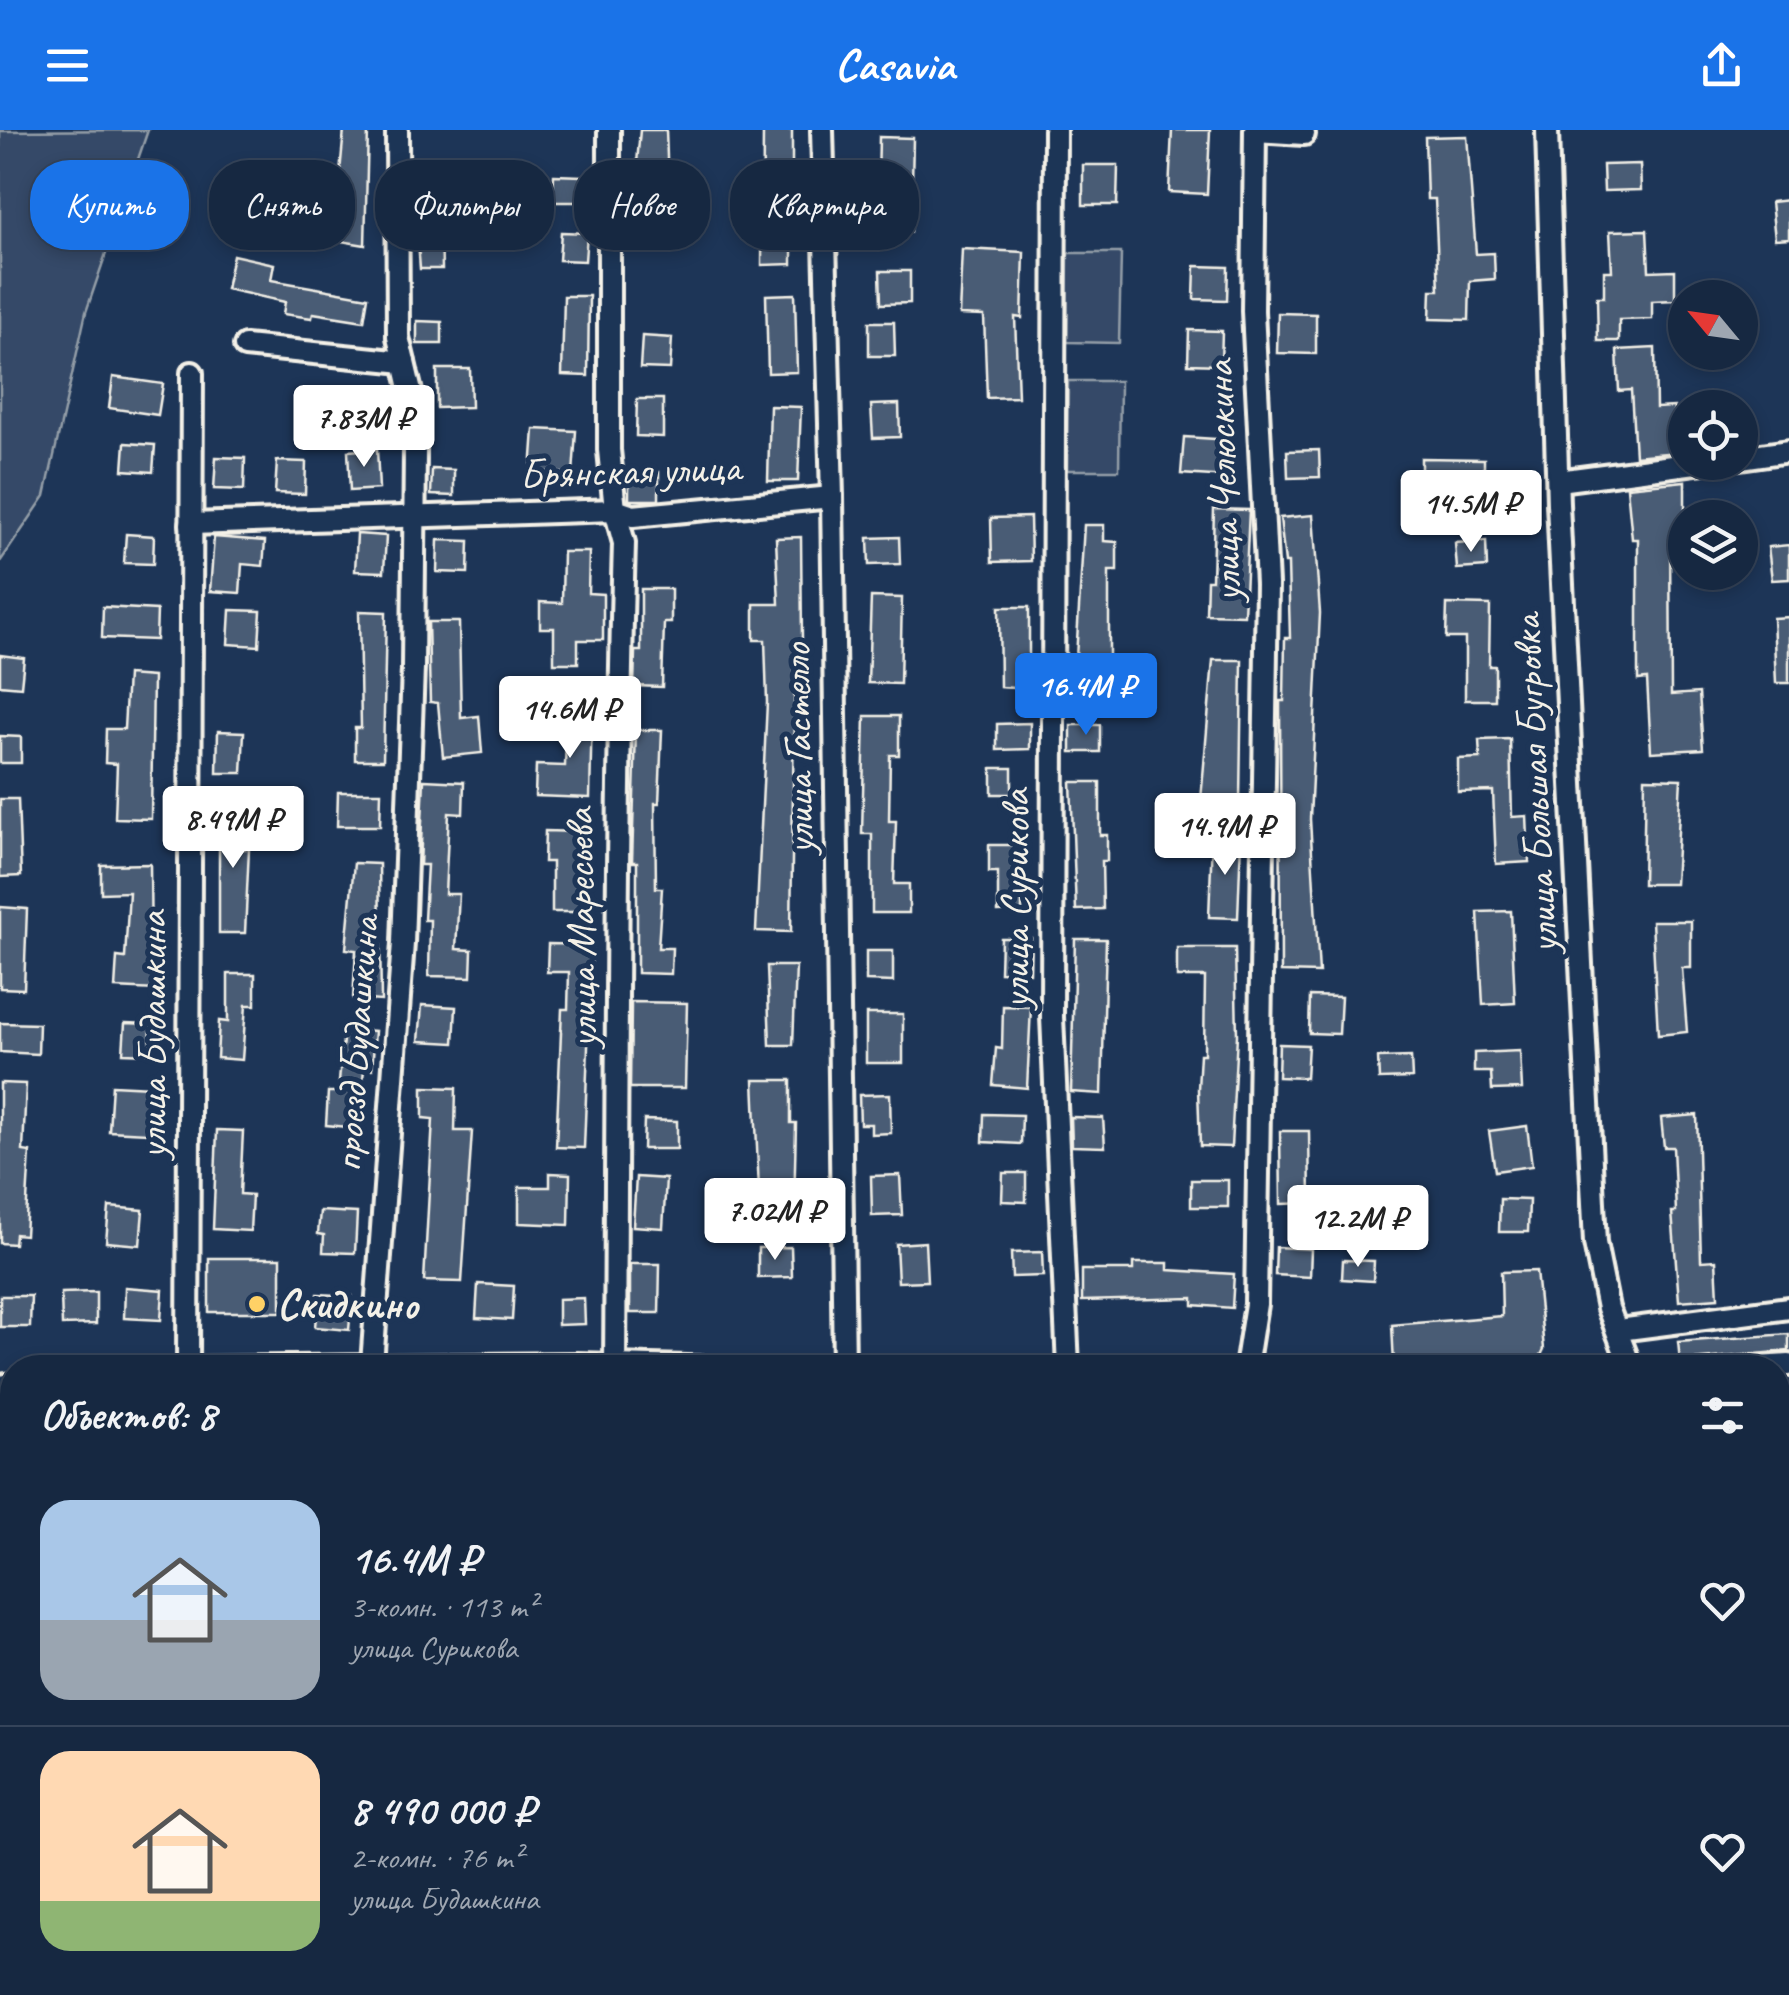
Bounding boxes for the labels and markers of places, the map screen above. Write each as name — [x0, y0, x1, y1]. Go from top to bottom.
pin: 7.83M ₽ — [272, 385, 456, 470]
pin: 14.5M ₽ — [1379, 470, 1563, 555]
pin: 16.4M ₽ — [994, 653, 1178, 738]
pin: 14.6M ₽ — [478, 676, 662, 761]
pin: 8.49M ₽ — [141, 786, 325, 871]
pin: 14.9M ₽ — [1133, 793, 1317, 878]
pin: 7.02M ₽ — [683, 1178, 867, 1263]
pin: 12.2M ₽ — [1266, 1185, 1450, 1270]
place label: Скидкино — [277, 1278, 421, 1331]
marker: Скидкино — [246, 1293, 268, 1315]

